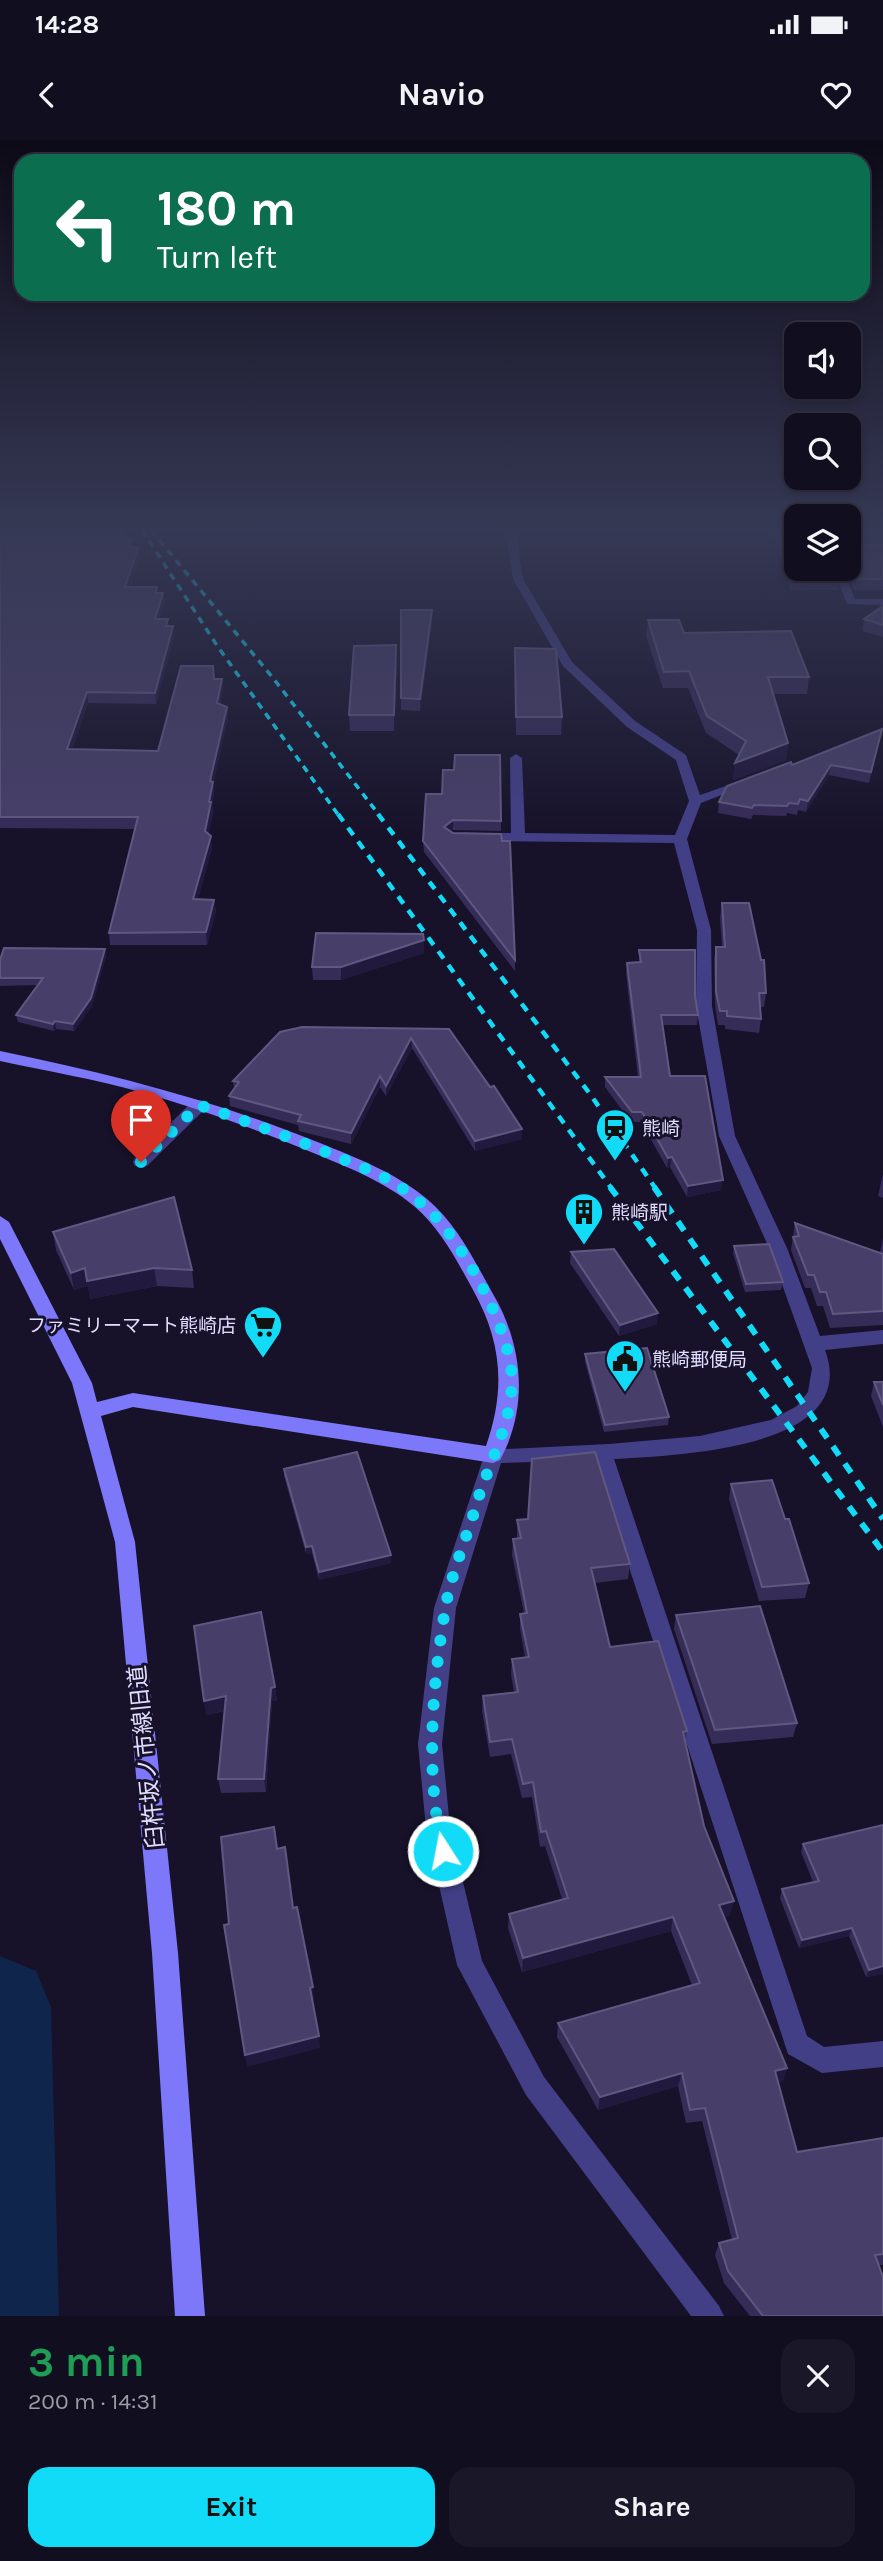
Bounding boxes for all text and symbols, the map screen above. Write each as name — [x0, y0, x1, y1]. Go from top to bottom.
text: 14:28 — [35, 9, 99, 40]
icon: back — [28, 76, 66, 114]
text: Navio — [398, 76, 485, 113]
icon: heart — [817, 76, 855, 114]
text: 180 m — [157, 180, 296, 237]
icon: left — [42, 182, 133, 273]
text: Turn left — [157, 239, 277, 276]
map controls — [784, 322, 861, 581]
button: sound — [784, 322, 861, 399]
button: search — [784, 413, 861, 490]
button: layers — [784, 504, 861, 581]
pin — [111, 1090, 171, 1162]
icon: arrive — [122, 1101, 160, 1139]
station icon: 熊崎 — [594, 1107, 636, 1162]
place label: 熊崎 — [642, 1118, 680, 1140]
building icon: 熊崎駅 — [563, 1191, 605, 1246]
place label: 熊崎駅 — [611, 1202, 668, 1224]
supermarket icon: ファミリーマート熊崎店 — [242, 1304, 284, 1359]
place label: ファミリーマート熊崎店 — [27, 1315, 236, 1337]
public building icon: 熊崎郵便局 — [604, 1338, 646, 1393]
place label: 熊崎郵便局 — [652, 1349, 747, 1371]
street label: 臼杵坂ノ市線旧道 — [123, 1664, 170, 1850]
position arrow — [406, 1814, 480, 1888]
text: 3 min — [28, 2337, 145, 2387]
button: close — [781, 2339, 855, 2413]
text: 200 m · 14:31 — [28, 2388, 158, 2415]
button: Exit — [28, 2467, 435, 2547]
button: Share — [449, 2467, 855, 2547]

